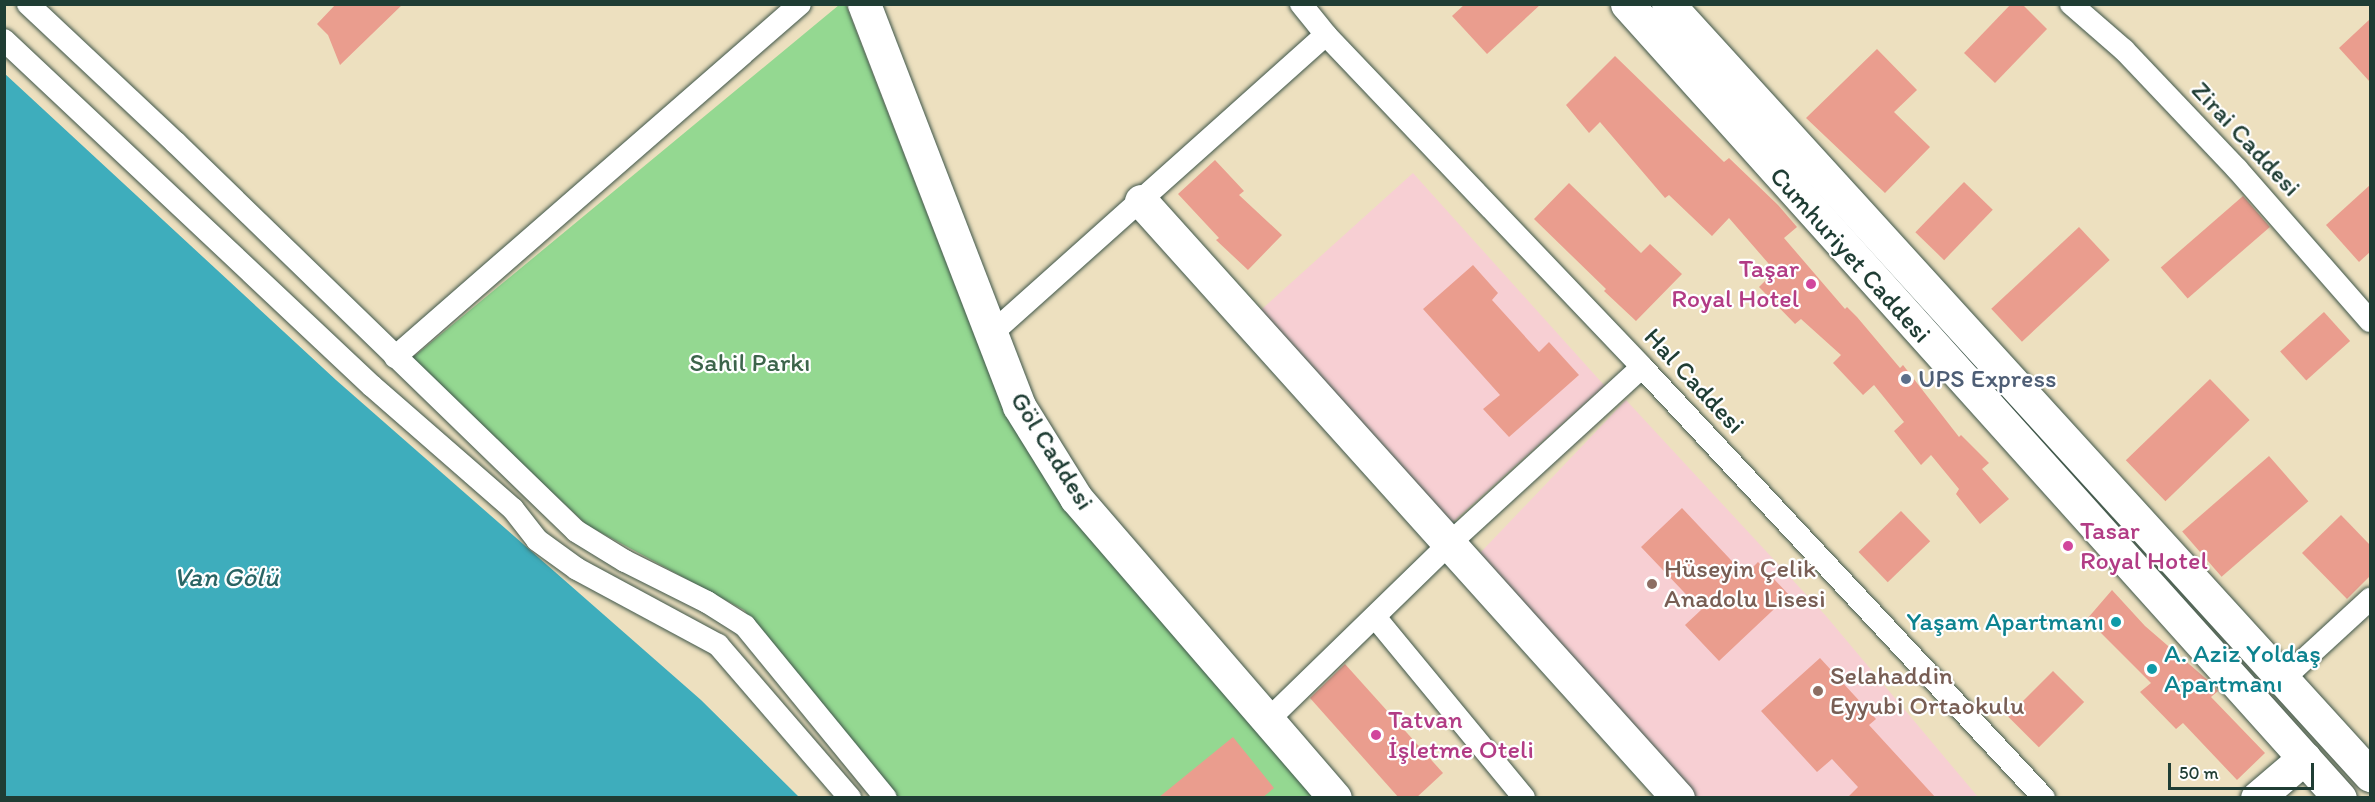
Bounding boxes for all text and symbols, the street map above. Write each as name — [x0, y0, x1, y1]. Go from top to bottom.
street label: Zirai Caddesi — [2185, 75, 2307, 203]
street label: Cumhuriyet Caddesi — [1763, 160, 1937, 350]
place label: Taşar Royal Hotel — [1671, 253, 1799, 314]
marker: Taşar Royal Hotel — [1804, 277, 1818, 291]
street label: Hal Caddesi — [1637, 321, 1751, 441]
park label: Sahil Parkı — [690, 347, 810, 379]
place label: UPS Express — [1918, 363, 2056, 395]
marker: UPS Express — [1899, 372, 1913, 386]
street label: Göl Caddesi — [1003, 386, 1101, 516]
place label: Tasar Royal Hotel — [2080, 515, 2208, 576]
marker: Tasar Royal Hotel — [2061, 539, 2075, 553]
place label: Hüseyin Çelik Anadolu Lisesi — [1664, 553, 1826, 614]
water label: Van Gölü — [173, 561, 279, 593]
marker: Hüseyin Çelik Anadolu Lisesi — [1645, 577, 1659, 591]
place label: Yaşam Apartmanı — [1907, 606, 2104, 638]
marker: Yaşam Apartmanı — [2109, 615, 2123, 629]
place label: A. Aziz Yoldaş Apartmanı — [2164, 638, 2318, 700]
place label: Selahaddin Eyyubi Ortaokulu — [1830, 660, 2025, 722]
marker: A. Aziz Yoldaş Apartmanı — [2145, 662, 2159, 676]
marker: Selahaddin Eyyubi Ortaokulu — [1811, 684, 1825, 698]
place label: Tatvan İşletme Oteli — [1388, 704, 1534, 766]
marker: Tatvan İşletme Oteli — [1369, 728, 1383, 742]
scale bar — [2171, 751, 2316, 789]
text: 50 m — [2179, 762, 2219, 784]

